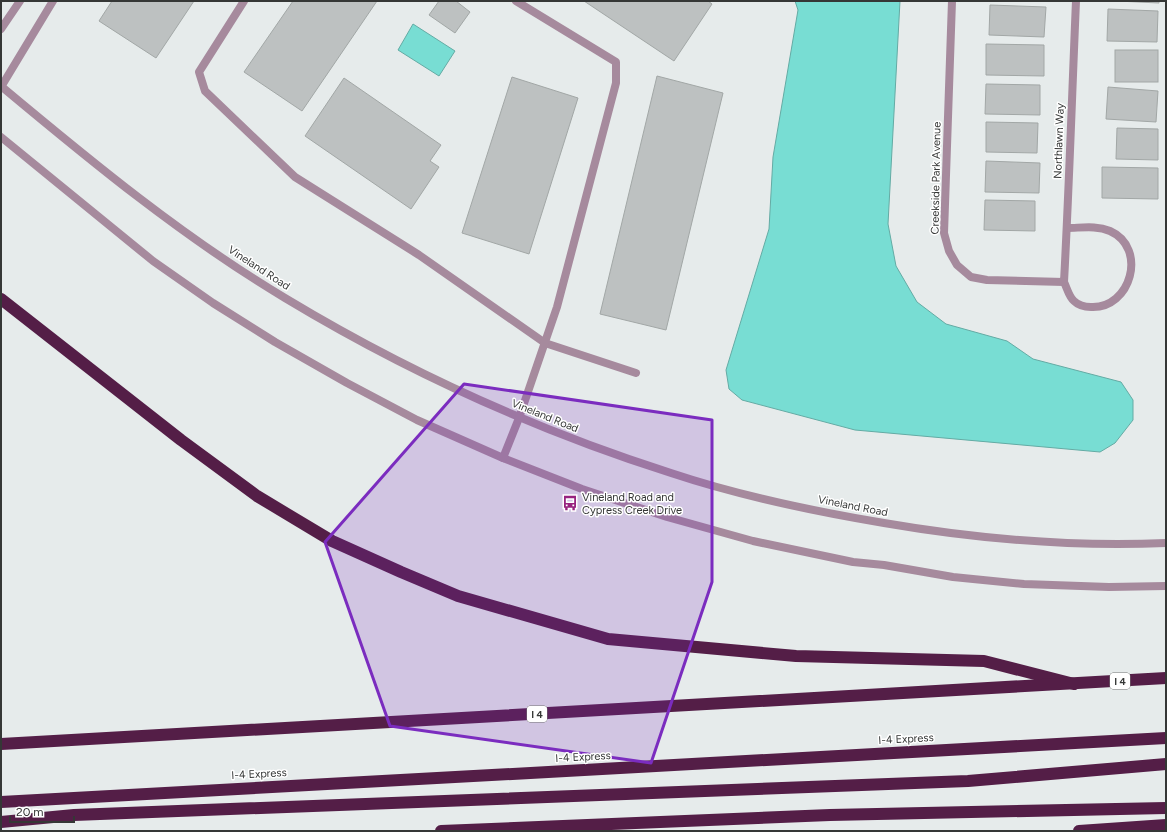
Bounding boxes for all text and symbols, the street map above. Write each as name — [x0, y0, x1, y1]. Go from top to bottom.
street label: Northlawn Way — [1051, 103, 1067, 179]
street label: Creekside Park Avenue — [929, 122, 943, 234]
street label: Vineland Road — [226, 243, 292, 293]
street label: Vineland Road — [510, 397, 580, 435]
place label: Vineland Road and Cypress Creek Drive — [582, 491, 682, 517]
street label: Vineland Road — [817, 493, 889, 519]
bus stop icon: Vineland Road and Cypress Creek Drive — [561, 494, 579, 512]
road number: I 4 — [1110, 673, 1130, 689]
road number: I 4 — [527, 706, 547, 722]
street label: I-4 Express — [878, 731, 934, 747]
street label: I-4 Express — [555, 749, 611, 765]
street label: I-4 Express — [231, 766, 287, 782]
scale bar — [10, 798, 74, 824]
text: 20 m — [16, 805, 44, 819]

